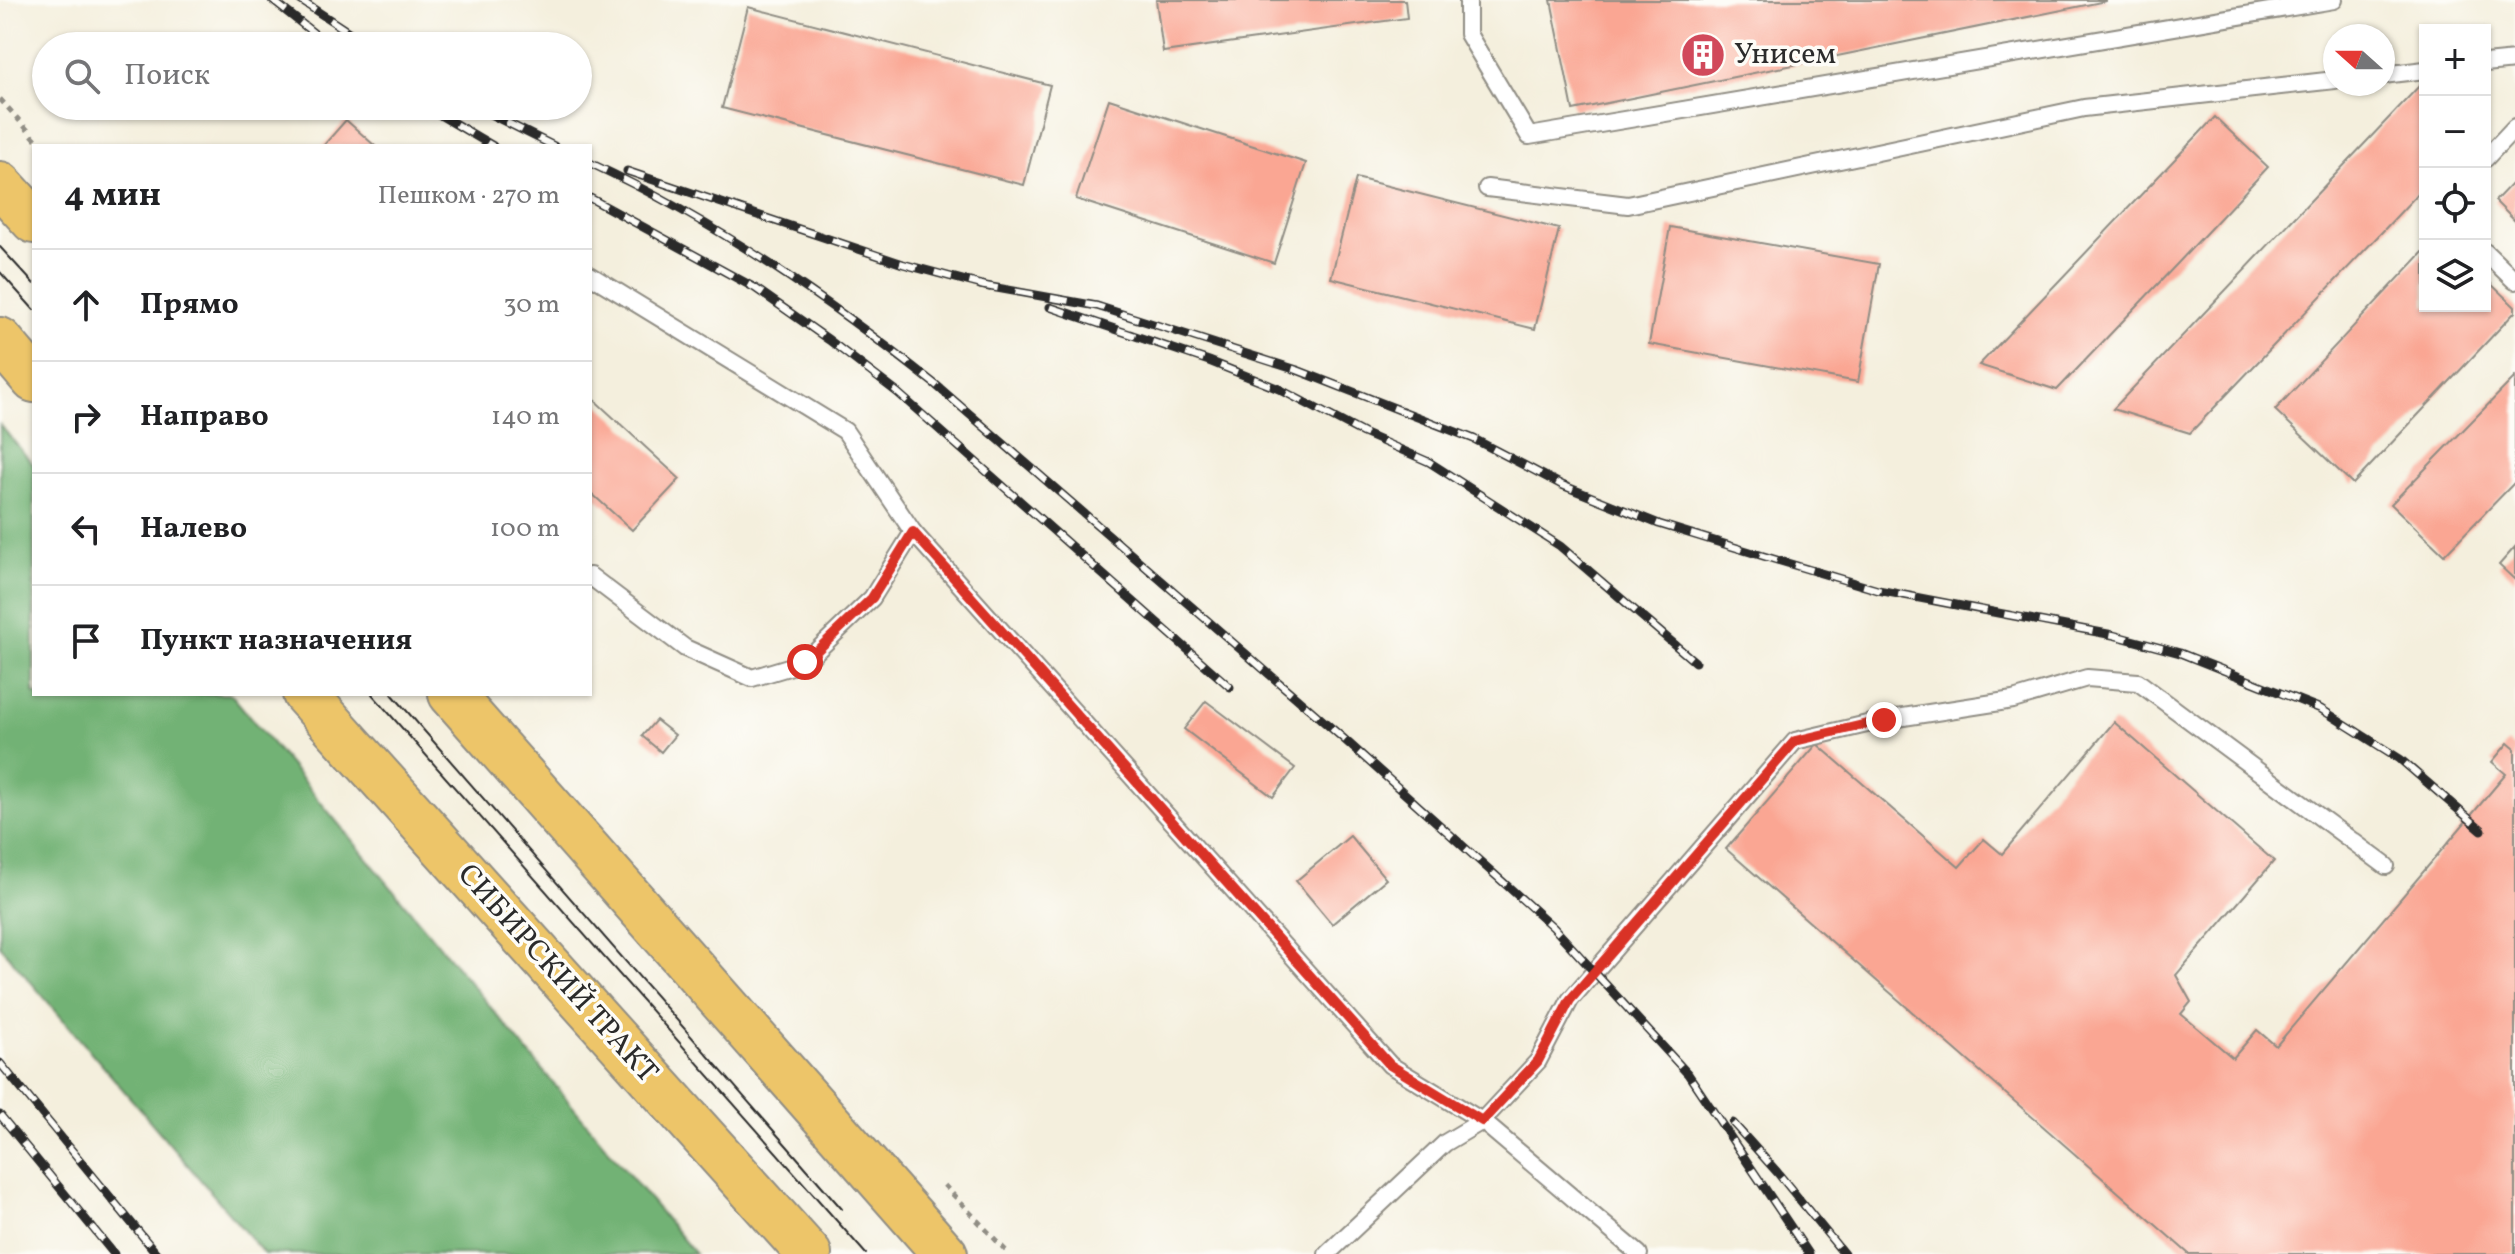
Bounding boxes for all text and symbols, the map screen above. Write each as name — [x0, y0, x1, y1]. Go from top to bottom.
north arrow — [2323, 24, 2395, 96]
map controls — [2419, 24, 2491, 312]
button: + — [2419, 24, 2491, 96]
building icon: Унисем — [1679, 31, 1727, 79]
search box — [32, 32, 592, 120]
place label: Унисем — [1734, 34, 1836, 76]
icon: search — [60, 54, 104, 98]
text: Поиск — [124, 55, 210, 97]
button: − — [2419, 96, 2491, 168]
button: locate — [2419, 168, 2491, 240]
text: 4 мин — [64, 173, 161, 220]
text: Пешком · 270 m — [378, 178, 560, 214]
button: layers — [2419, 240, 2491, 312]
icon: ahead — [64, 283, 108, 327]
text: Прямо — [140, 284, 239, 326]
text: 30 m — [503, 287, 560, 323]
icon: right — [64, 395, 108, 439]
text: Направо — [140, 396, 269, 438]
text: 140 m — [491, 399, 560, 435]
icon: left — [64, 507, 108, 551]
text: Налево — [140, 508, 247, 550]
text: 100 m — [490, 511, 560, 547]
icon: arrive — [64, 619, 108, 663]
text: Пункт назначения — [140, 620, 412, 662]
route start — [787, 644, 823, 680]
route end — [1866, 702, 1902, 738]
street label: СИБИРСКИЙ ТРАКТ — [447, 855, 667, 1093]

